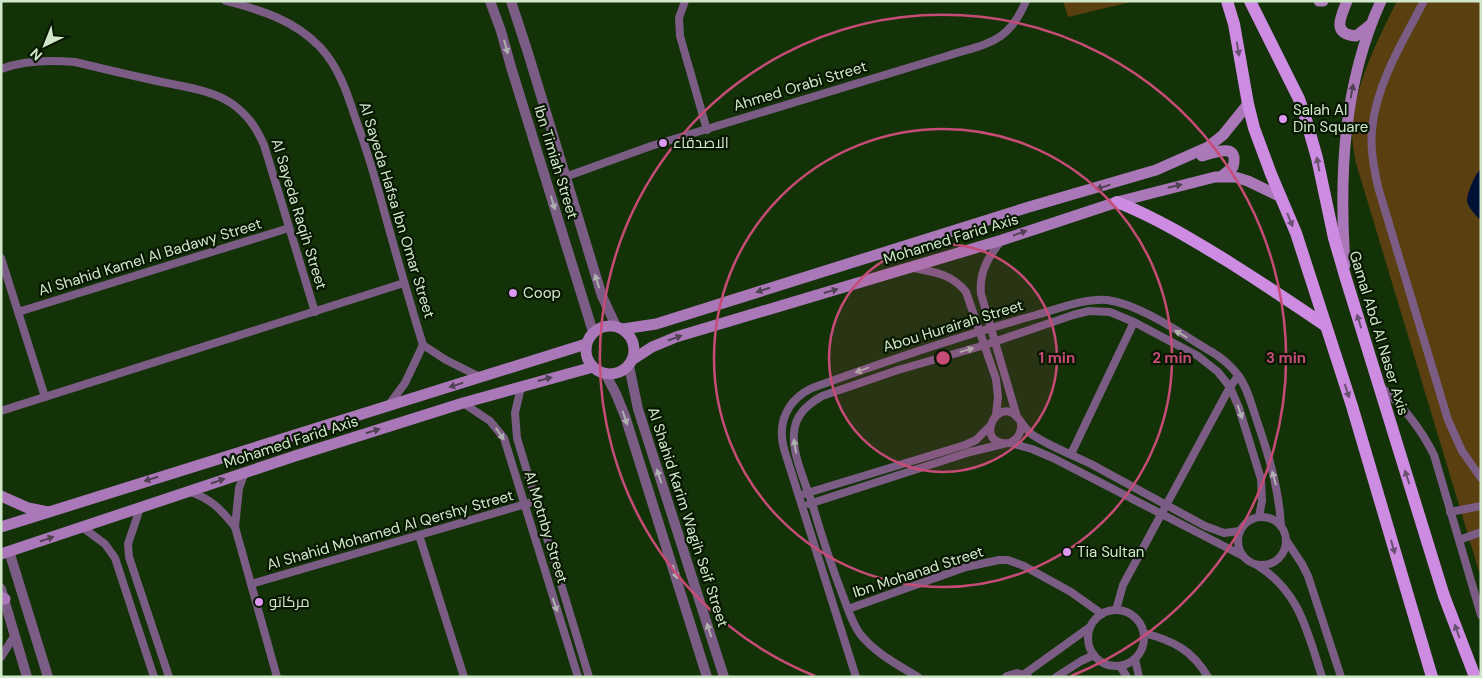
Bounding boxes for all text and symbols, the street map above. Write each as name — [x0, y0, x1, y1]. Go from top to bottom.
north arrow — [20, 20, 70, 70]
one-way arrow — [502, 40, 510, 55]
one-way arrow — [1235, 41, 1243, 57]
text: N — [26, 44, 46, 65]
street label: Ahmed Orabi Street — [731, 56, 869, 116]
one-way arrow — [1348, 83, 1356, 98]
street label: Al Sayeda Hafsa Ibn Omar Street — [355, 99, 440, 321]
place label: Salah Al Din Square — [1293, 100, 1368, 137]
street label: Ibn Timiah Street — [529, 103, 583, 221]
marker: Salah Al Din Square — [1277, 113, 1289, 125]
place label: الاصدقاء — [673, 133, 729, 153]
street label: Al Sayeda Raqih Street — [267, 136, 331, 292]
marker: الاصدقاء — [657, 137, 669, 149]
one-way arrow — [1313, 156, 1321, 172]
one-way arrow — [1168, 182, 1183, 190]
one-way arrow — [1095, 183, 1110, 191]
one-way arrow — [550, 195, 558, 210]
street label: Mohamed Farid Axis — [881, 209, 1021, 269]
street label: Al Shahid Kamel Al Badawy Street — [36, 213, 264, 301]
one-way arrow — [1287, 213, 1295, 227]
one-way arrow — [1013, 229, 1028, 237]
street label: Gamal Abd Al Naser Axis — [1344, 248, 1414, 418]
one-way arrow — [593, 274, 601, 289]
place label: Coop — [523, 283, 561, 303]
marker: Coop — [507, 287, 519, 299]
one-way arrow — [756, 287, 771, 295]
one-way arrow — [824, 287, 839, 295]
street label: Abou Hurairah Street — [880, 295, 1026, 357]
one-way arrow — [1355, 314, 1363, 329]
one-way arrow — [1174, 329, 1188, 338]
one-way arrow — [668, 334, 683, 341]
one-way arrow — [960, 346, 975, 354]
text: 1 min — [1039, 348, 1075, 368]
text: 2 min — [1152, 348, 1192, 368]
text: 3 min — [1266, 348, 1306, 368]
centre of rings — [934, 349, 952, 367]
one-way arrow — [854, 367, 869, 374]
one-way arrow — [538, 375, 553, 383]
one-way arrow — [449, 382, 464, 389]
one-way arrow — [1343, 383, 1351, 398]
street label: Al Shahid Karim Wagih Seif Street — [643, 404, 733, 630]
one-way arrow — [1237, 405, 1245, 420]
one-way arrow — [622, 410, 629, 425]
street label: Mohamed Farid Axis — [221, 411, 361, 473]
one-way arrow — [365, 427, 380, 435]
one-way arrow — [496, 427, 505, 441]
one-way arrow — [790, 438, 798, 454]
street label: Al Motnby Street — [519, 468, 573, 586]
one-way arrow — [655, 468, 663, 483]
one-way arrow — [1402, 469, 1410, 484]
one-way arrow — [1270, 470, 1278, 485]
one-way arrow — [143, 476, 158, 484]
one-way arrow — [211, 477, 226, 485]
street label: Al Shahid Mohamed Al Qershy Street — [264, 485, 516, 575]
one-way arrow — [40, 534, 55, 542]
one-way arrow — [1389, 539, 1397, 554]
street label: Ibn Mohanad Street — [850, 541, 986, 603]
place label: Tia Sultan — [1077, 542, 1144, 562]
marker: Tia Sultan — [1061, 546, 1073, 558]
one-way arrow — [671, 565, 679, 580]
place label: مركاتو — [269, 592, 310, 612]
marker: مركاتو — [253, 596, 265, 608]
one-way arrow — [552, 597, 560, 612]
one-way arrow — [705, 623, 712, 638]
one-way arrow — [1453, 623, 1461, 638]

